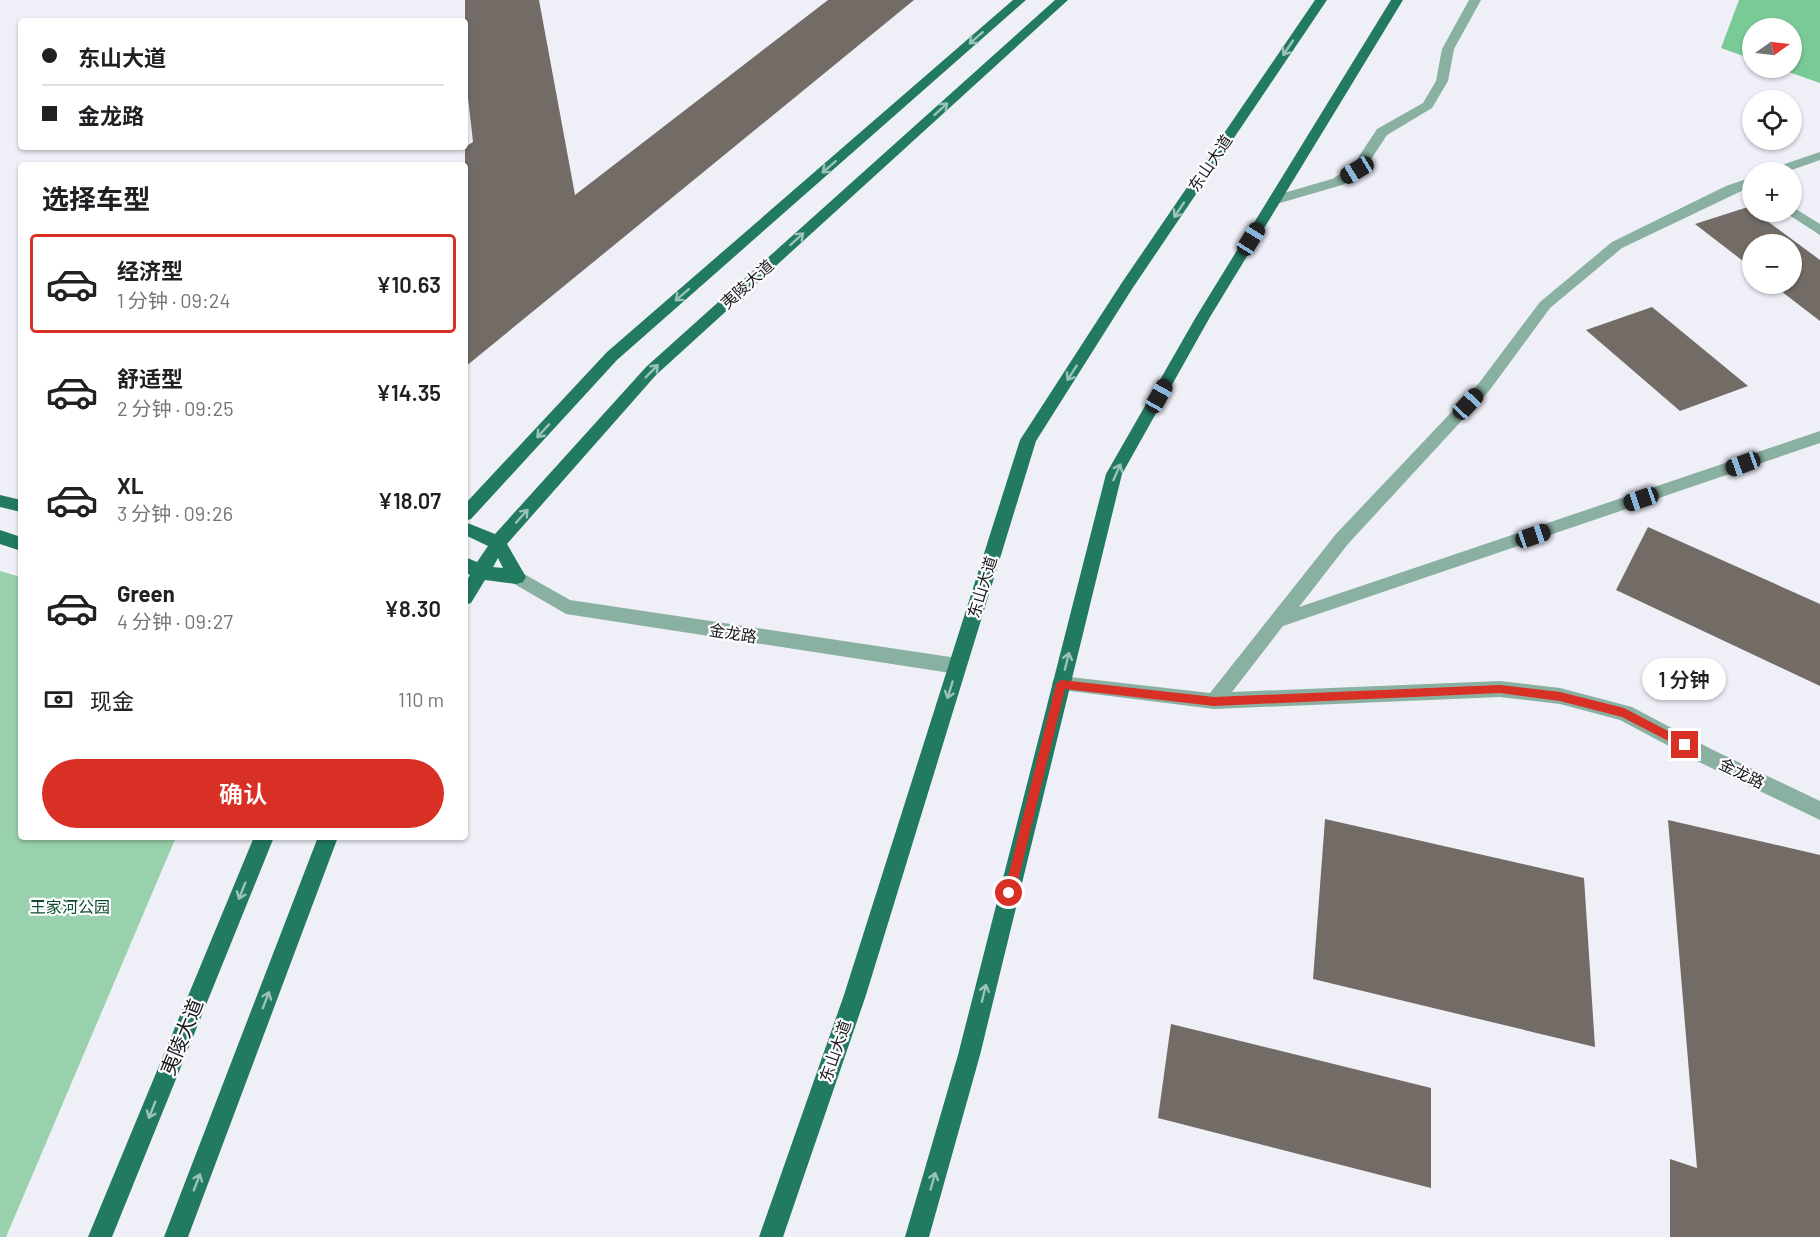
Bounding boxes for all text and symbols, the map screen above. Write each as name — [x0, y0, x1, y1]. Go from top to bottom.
north arrow — [1742, 18, 1802, 78]
map controls — [1742, 18, 1802, 294]
one-way arrow — [968, 32, 984, 45]
one-way arrow — [1282, 40, 1294, 56]
text: 东山大道 — [78, 44, 166, 70]
button: locate — [1742, 90, 1802, 150]
text: 金龙路 — [78, 102, 144, 128]
one-way arrow — [934, 102, 949, 116]
street label: 东山大道 — [1184, 131, 1235, 195]
car — [1337, 153, 1377, 187]
one-way arrow — [822, 160, 837, 174]
button: + — [1742, 162, 1802, 222]
text: 选择车型 — [42, 182, 150, 214]
one-way arrow — [1173, 201, 1185, 217]
car — [1234, 219, 1268, 259]
one-way arrow — [789, 232, 804, 246]
button: − — [1742, 234, 1802, 294]
street label: 夷陵大道 — [717, 255, 777, 312]
icon: car — [45, 257, 99, 311]
text: 经济型 — [117, 257, 183, 283]
text: ¥10.63 — [376, 271, 441, 297]
text: 1 分钟 · 09:24 — [117, 288, 230, 312]
one-way arrow — [675, 288, 690, 302]
one-way arrow — [645, 363, 660, 378]
one-way arrow — [1065, 364, 1078, 381]
icon: car — [45, 365, 99, 419]
text: 舒适型 — [117, 365, 183, 391]
car — [1142, 376, 1176, 416]
text: ¥14.35 — [376, 379, 441, 405]
car — [1449, 385, 1487, 423]
text: 2 分钟 · 09:25 — [117, 396, 233, 420]
one-way arrow — [536, 423, 550, 438]
car — [1723, 449, 1763, 479]
one-way arrow — [1111, 464, 1123, 482]
text: XL — [117, 472, 143, 498]
icon: car — [45, 473, 99, 527]
car — [1621, 485, 1661, 513]
text: ¥18.07 — [378, 487, 441, 513]
text: 3 分钟 · 09:26 — [117, 501, 233, 525]
one-way arrow — [515, 509, 529, 524]
car — [1513, 522, 1553, 550]
street label: 东山大道 — [963, 553, 1000, 620]
text: Green — [117, 580, 175, 606]
icon: car — [45, 581, 99, 635]
text: ¥8.30 — [384, 595, 441, 621]
text: 4 分钟 · 09:27 — [117, 609, 233, 633]
street label: 金龙路 — [708, 619, 758, 646]
one-way arrow — [1062, 652, 1074, 671]
callout: 1 分钟 — [1643, 658, 1727, 700]
text: 1 分钟 — [1658, 667, 1710, 691]
one-way arrow — [944, 680, 955, 699]
icon: cash — [42, 683, 75, 716]
text: 现金 — [90, 687, 134, 713]
text: 110 m — [398, 687, 444, 711]
route end — [1671, 731, 1698, 758]
street label: 金龙路 — [1716, 753, 1768, 792]
button: 确认 — [42, 759, 444, 828]
route start — [995, 879, 1022, 906]
one-way arrow — [236, 881, 247, 900]
park label: 王家河公园 — [30, 897, 110, 916]
one-way arrow — [979, 983, 991, 1002]
one-way arrow — [262, 991, 273, 1010]
street label: 夷陵大道 — [155, 995, 207, 1078]
street label: 东山大道 — [815, 1017, 854, 1084]
one-way arrow — [146, 1101, 157, 1119]
one-way arrow — [928, 1172, 939, 1191]
one-way arrow — [192, 1173, 203, 1192]

